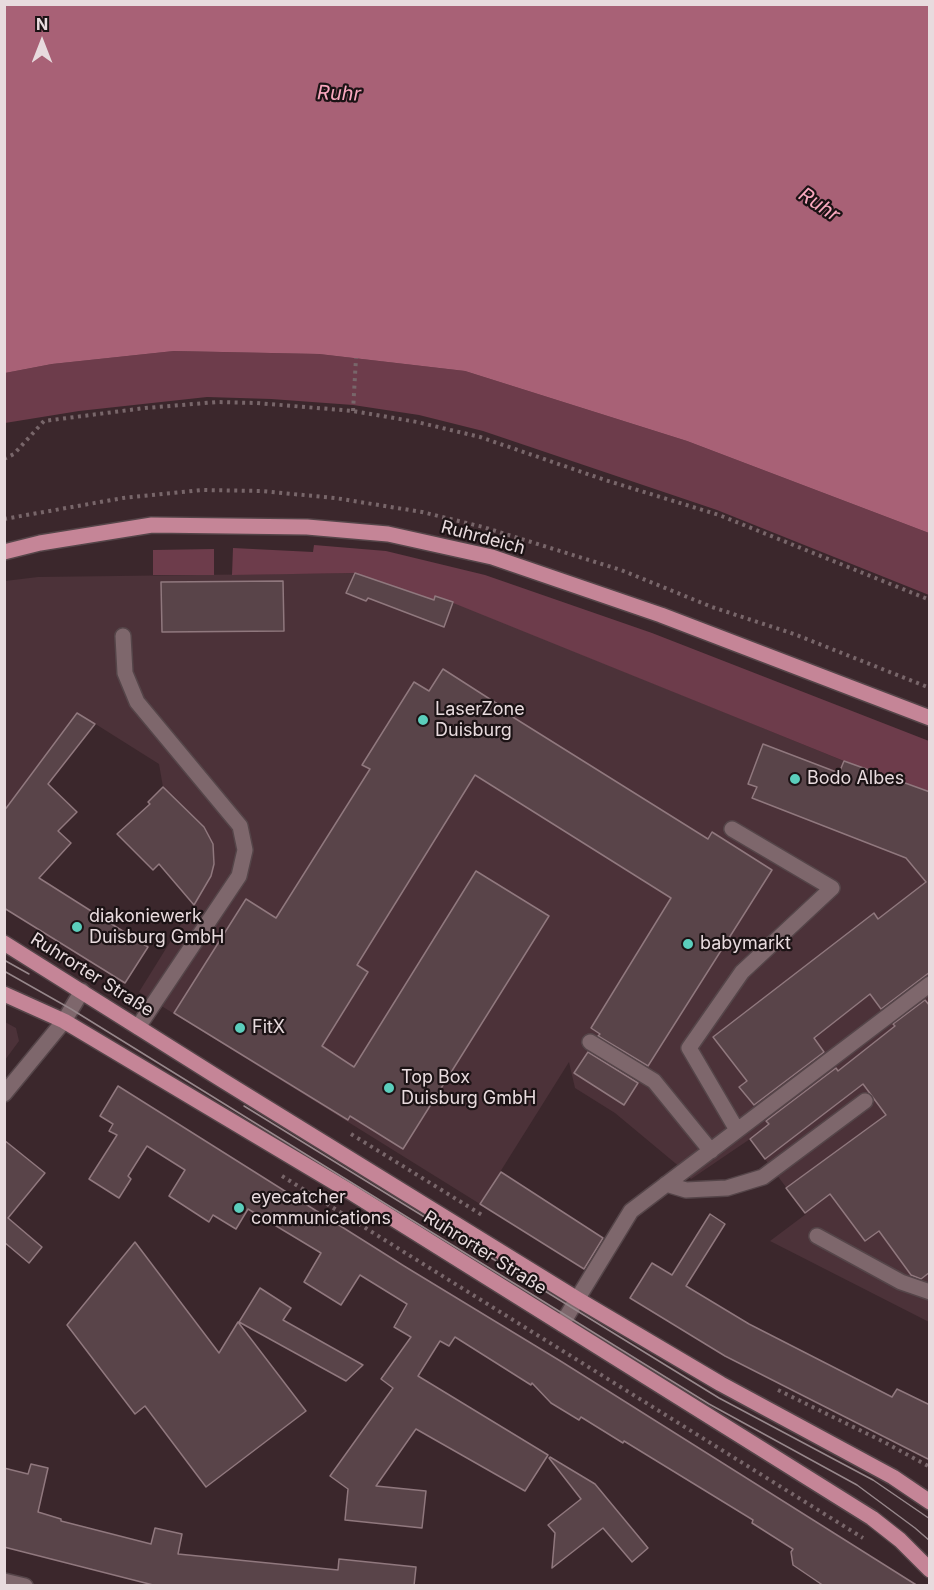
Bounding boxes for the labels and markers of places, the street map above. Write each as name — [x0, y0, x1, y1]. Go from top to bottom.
place label: LaserZone Duisburg — [435, 699, 525, 742]
marker: LaserZone Duisburg — [416, 713, 430, 727]
place label: Bodo Albes — [807, 768, 904, 790]
marker: Bodo Albes — [788, 772, 802, 786]
place label: diakoniewerk Duisburg GmbH — [89, 906, 224, 948]
marker: diakoniewerk Duisburg GmbH — [70, 920, 84, 934]
place label: babymarkt — [700, 933, 791, 955]
marker: babymarkt — [681, 937, 695, 951]
place label: FitX — [252, 1017, 285, 1039]
marker: FitX — [233, 1021, 247, 1035]
place label: Top Box Duisburg GmbH — [401, 1067, 536, 1110]
marker: Top Box Duisburg GmbH — [382, 1081, 396, 1095]
place label: eyecatcher communications — [251, 1187, 391, 1230]
marker: eyecatcher communications — [232, 1201, 246, 1215]

